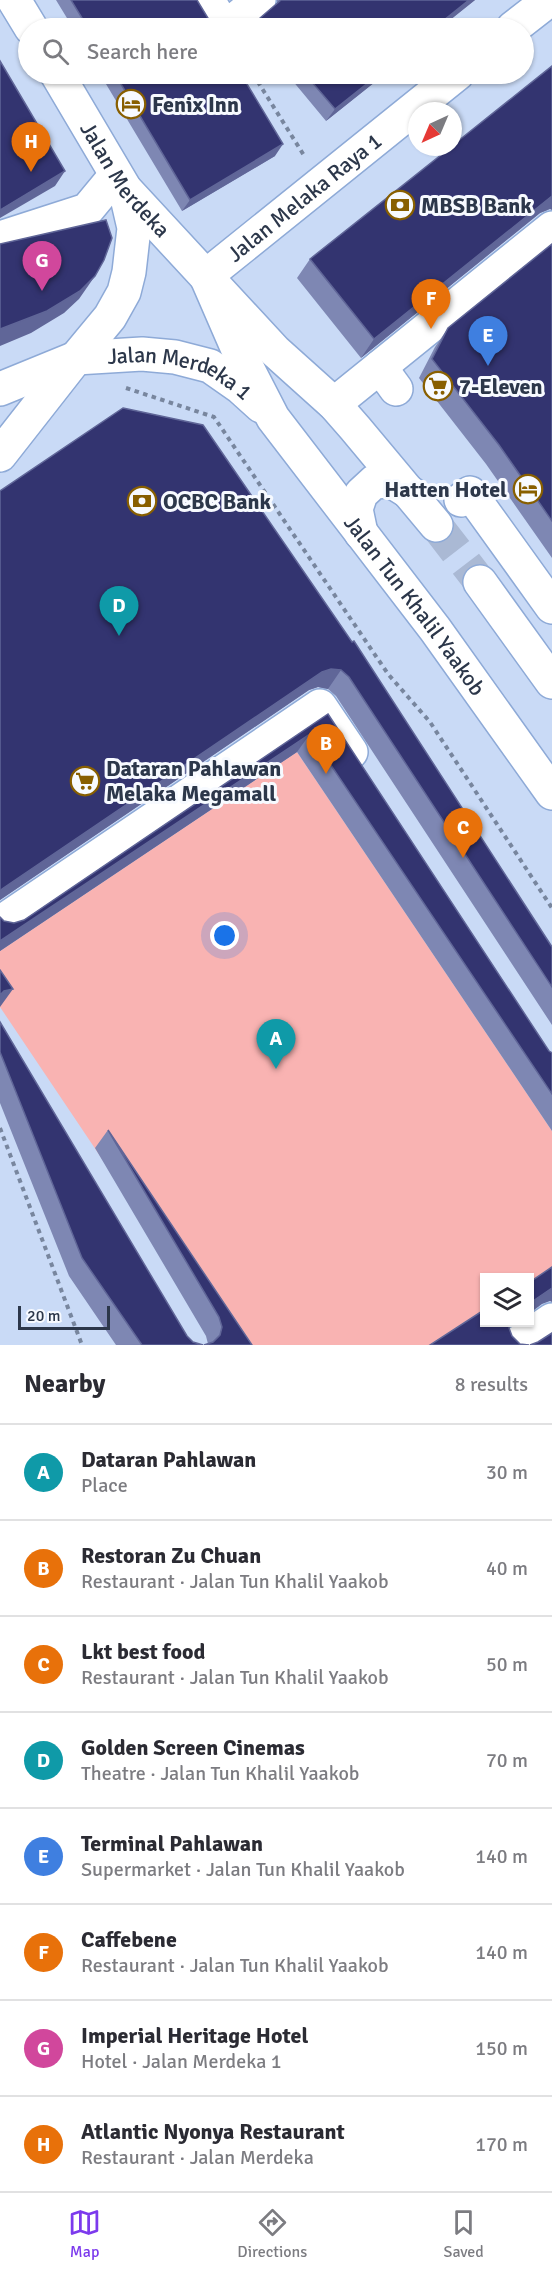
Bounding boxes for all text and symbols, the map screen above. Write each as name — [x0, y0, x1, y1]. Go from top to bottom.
search box — [18, 18, 534, 84]
icon: search — [39, 35, 72, 68]
text: Search here — [87, 38, 198, 65]
hotel icon: Fenix Inn — [115, 88, 147, 120]
place label: Fenix Inn — [152, 91, 239, 118]
north arrow — [408, 102, 462, 156]
street label: Jalan Merdeka — [75, 117, 176, 243]
pin: H — [12, 122, 51, 172]
street label: Jalan Melaka Raya 1 — [222, 127, 387, 267]
bank icon: MBSB Bank — [384, 189, 416, 221]
place label: MBSB Bank — [421, 192, 532, 219]
pin: G — [22, 242, 62, 291]
pin: F — [412, 280, 450, 329]
pin: E — [468, 316, 508, 366]
street label: Jalan Merdeka 1 — [106, 340, 258, 405]
supermarket icon: 7-Eleven — [422, 370, 454, 402]
place label: 7-Eleven — [459, 373, 542, 400]
hotel icon: Hatten Hotel — [512, 473, 544, 505]
place label: Hatten Hotel — [384, 476, 507, 503]
bank icon: OCBC Bank — [126, 485, 158, 517]
place label: OCBC Bank — [163, 488, 272, 515]
street label: Jalan Tun Khalil Yaakob — [339, 509, 491, 701]
pin: D — [100, 586, 138, 636]
pin: B — [306, 724, 346, 774]
place label: Dataran Pahlawan Melaka Megamall — [106, 755, 281, 807]
supermarket icon: Dataran Pahlawan Melaka Megamall — [69, 765, 101, 797]
pin: C — [444, 808, 482, 858]
your location — [210, 921, 239, 950]
pin: A — [256, 1020, 296, 1069]
map controls — [480, 1273, 534, 1327]
button: layers — [480, 1273, 534, 1327]
scale bar — [18, 1303, 110, 1330]
text: 20 m — [27, 1306, 61, 1326]
text: Nearby — [24, 1368, 105, 1400]
text: 8 results — [455, 1372, 528, 1397]
text: Dataran Pahlawan — [81, 1446, 256, 1473]
text: A — [37, 1460, 50, 1485]
text: 30 m — [486, 1460, 528, 1485]
text: Place — [81, 1473, 128, 1498]
text: Restoran Zu Chuan — [81, 1542, 261, 1569]
text: B — [37, 1556, 50, 1581]
text: 40 m — [486, 1556, 528, 1581]
text: Restaurant · Jalan Tun Khalil Yaakob — [81, 1569, 389, 1594]
text: Lkt best food — [81, 1638, 205, 1665]
text: C — [37, 1652, 50, 1677]
text: 50 m — [486, 1652, 528, 1677]
text: Restaurant · Jalan Tun Khalil Yaakob — [81, 1665, 389, 1690]
text: Golden Screen Cinemas — [81, 1734, 305, 1761]
text: D — [37, 1748, 50, 1773]
text: 70 m — [486, 1748, 528, 1773]
text: Theatre · Jalan Tun Khalil Yaakob — [81, 1761, 359, 1786]
text: Terminal Pahlawan — [81, 1830, 263, 1857]
text: E — [38, 1844, 49, 1869]
text: 140 m — [475, 1844, 528, 1869]
text: Supermarket · Jalan Tun Khalil Yaakob — [81, 1857, 405, 1882]
text: Caffebene — [81, 1926, 177, 1953]
text: F — [38, 1940, 49, 1965]
text: 140 m — [475, 1940, 528, 1965]
text: Restaurant · Jalan Tun Khalil Yaakob — [81, 1953, 389, 1978]
text: Imperial Heritage Hotel — [81, 2022, 308, 2049]
text: G — [37, 2036, 50, 2061]
text: 150 m — [475, 2036, 528, 2061]
text: Hotel · Jalan Merdeka 1 — [81, 2049, 282, 2074]
text: Atlantic Nyonya Restaurant — [81, 2118, 345, 2145]
text: H — [37, 2132, 50, 2157]
text: 170 m — [475, 2132, 528, 2157]
text: Restaurant · Jalan Merdeka — [81, 2145, 314, 2170]
tab: Map — [68, 2206, 101, 2262]
tab: Directions — [237, 2206, 307, 2262]
tab: Saved — [444, 2206, 484, 2262]

